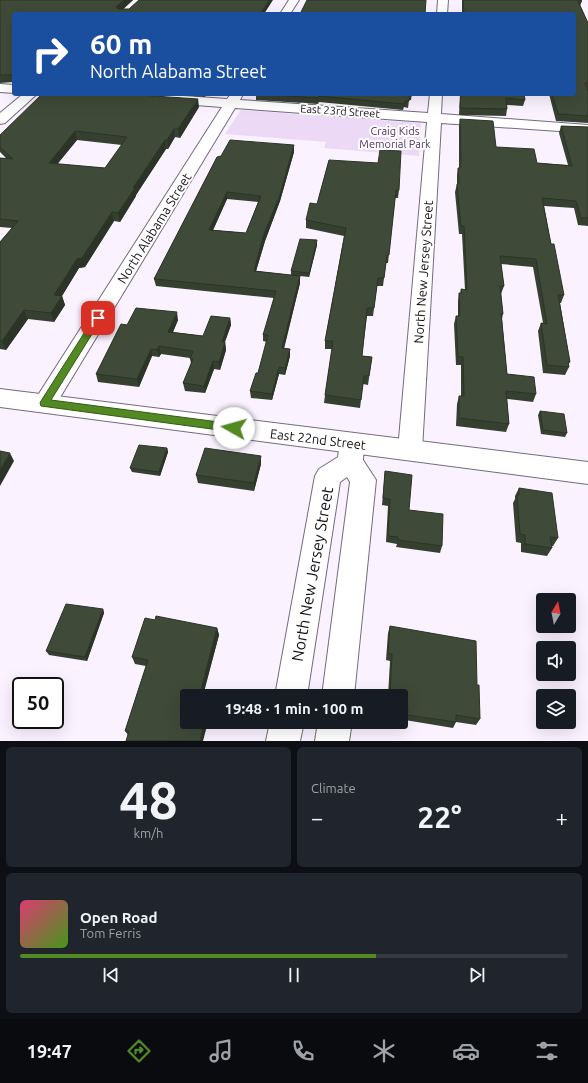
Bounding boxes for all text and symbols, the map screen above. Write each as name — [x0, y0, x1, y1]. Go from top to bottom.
icon: right — [24, 28, 76, 80]
text: 60 m — [90, 28, 152, 59]
text: North Alabama Street — [90, 61, 266, 81]
street label: East 23rd Street — [300, 102, 381, 120]
park label: Craig Kids Memorial Park — [359, 125, 431, 150]
street label: North Alabama Street — [114, 170, 194, 286]
street label: North New Jersey Street — [411, 200, 435, 344]
pin — [81, 301, 115, 335]
icon: arrive — [87, 307, 109, 329]
position arrow — [213, 407, 255, 449]
street label: East 22nd Street — [269, 426, 367, 452]
street label: North New Jersey Street — [288, 485, 336, 663]
north arrow — [536, 593, 576, 633]
map controls — [536, 593, 576, 729]
button: sound — [536, 641, 576, 681]
speed limit sign: 50 — [12, 677, 64, 729]
button: layers — [536, 689, 576, 729]
text: 19:48 · 1 min · 100 m — [225, 700, 363, 717]
text: 48 — [119, 771, 178, 829]
text: Climate — [311, 781, 356, 795]
text: 22° — [417, 800, 462, 834]
text: − — [311, 805, 323, 830]
text: + — [556, 805, 568, 830]
text: km/h — [133, 826, 164, 840]
text: Open Road — [80, 909, 157, 926]
text: Tom Ferris — [80, 926, 141, 940]
icon: previous — [100, 964, 122, 986]
icon: pause — [283, 964, 305, 986]
icon: next — [466, 964, 488, 986]
icon: directions — [125, 1037, 153, 1065]
icon: music — [207, 1037, 235, 1065]
icon: phone — [289, 1037, 317, 1065]
icon: climate — [370, 1037, 398, 1065]
icon: car — [452, 1037, 480, 1065]
icon: filters — [533, 1037, 561, 1065]
text: 19:47 — [27, 1041, 72, 1061]

